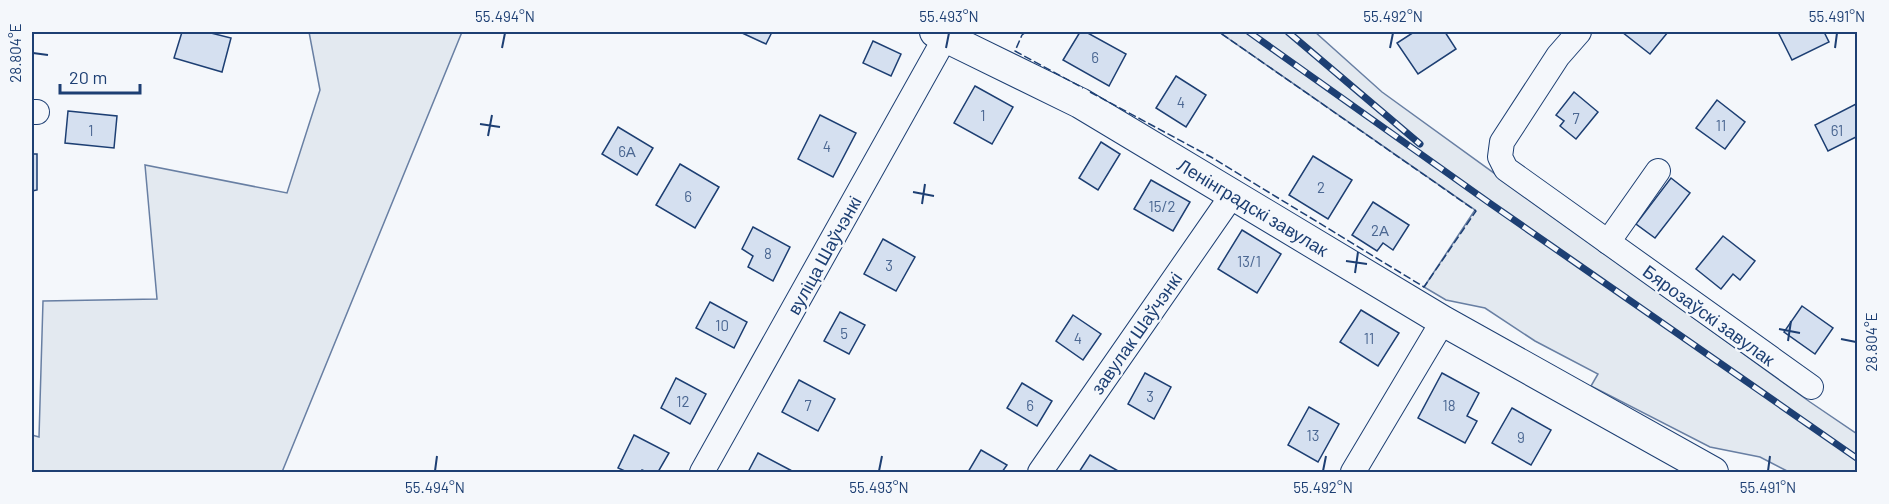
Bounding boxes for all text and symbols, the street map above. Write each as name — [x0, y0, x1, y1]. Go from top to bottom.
text: 55.494°N — [475, 7, 535, 25]
text: 55.493°N — [919, 7, 979, 25]
text: 55.492°N — [1363, 7, 1423, 25]
text: 55.491°N — [1809, 7, 1865, 25]
text: 28.804°E — [6, 23, 24, 83]
house number: 6 — [1091, 48, 1099, 66]
scale bar — [60, 57, 140, 95]
text: 20 m — [69, 66, 107, 88]
house number: 4 — [1177, 93, 1185, 111]
house number: 1 — [980, 106, 986, 124]
house number: 7 — [1572, 109, 1580, 127]
house number: 11 — [1716, 116, 1726, 134]
house number: 1 — [88, 121, 94, 139]
house number: 61 — [1831, 121, 1843, 139]
house number: 4 — [823, 137, 831, 155]
house number: 6А — [618, 142, 636, 160]
street label: Ленінградскі завулак — [1174, 153, 1332, 261]
house number: 2 — [1317, 178, 1325, 196]
house number: 6 — [684, 187, 692, 205]
street label: вуліца Шаўчэнкі — [782, 192, 866, 318]
house number: 15/2 — [1148, 197, 1176, 215]
house number: 2А — [1371, 221, 1389, 239]
house number: 8 — [764, 244, 772, 262]
house number: 13/1 — [1237, 252, 1261, 270]
house number: 3 — [885, 256, 893, 274]
street label: Бярозаўскі завулак — [1639, 260, 1779, 370]
street label: завулак Шаўчэнкі — [1086, 268, 1186, 398]
text: 28.804°E — [1862, 312, 1880, 372]
house number: 10 — [715, 316, 729, 334]
house number: 5 — [840, 324, 848, 342]
house number: 4 — [1074, 329, 1082, 347]
house number: 11 — [1364, 329, 1374, 347]
house number: 3 — [1146, 387, 1154, 405]
house number: 12 — [676, 392, 690, 410]
house number: 7 — [804, 396, 812, 414]
house number: 6 — [1026, 396, 1034, 414]
house number: 18 — [1442, 396, 1456, 414]
house number: 13 — [1307, 426, 1319, 444]
house number: 9 — [1517, 428, 1525, 446]
text: 55.494°N — [405, 478, 465, 496]
text: 55.493°N — [849, 478, 909, 496]
text: 55.492°N — [1293, 478, 1353, 496]
text: 55.491°N — [1740, 478, 1796, 496]

